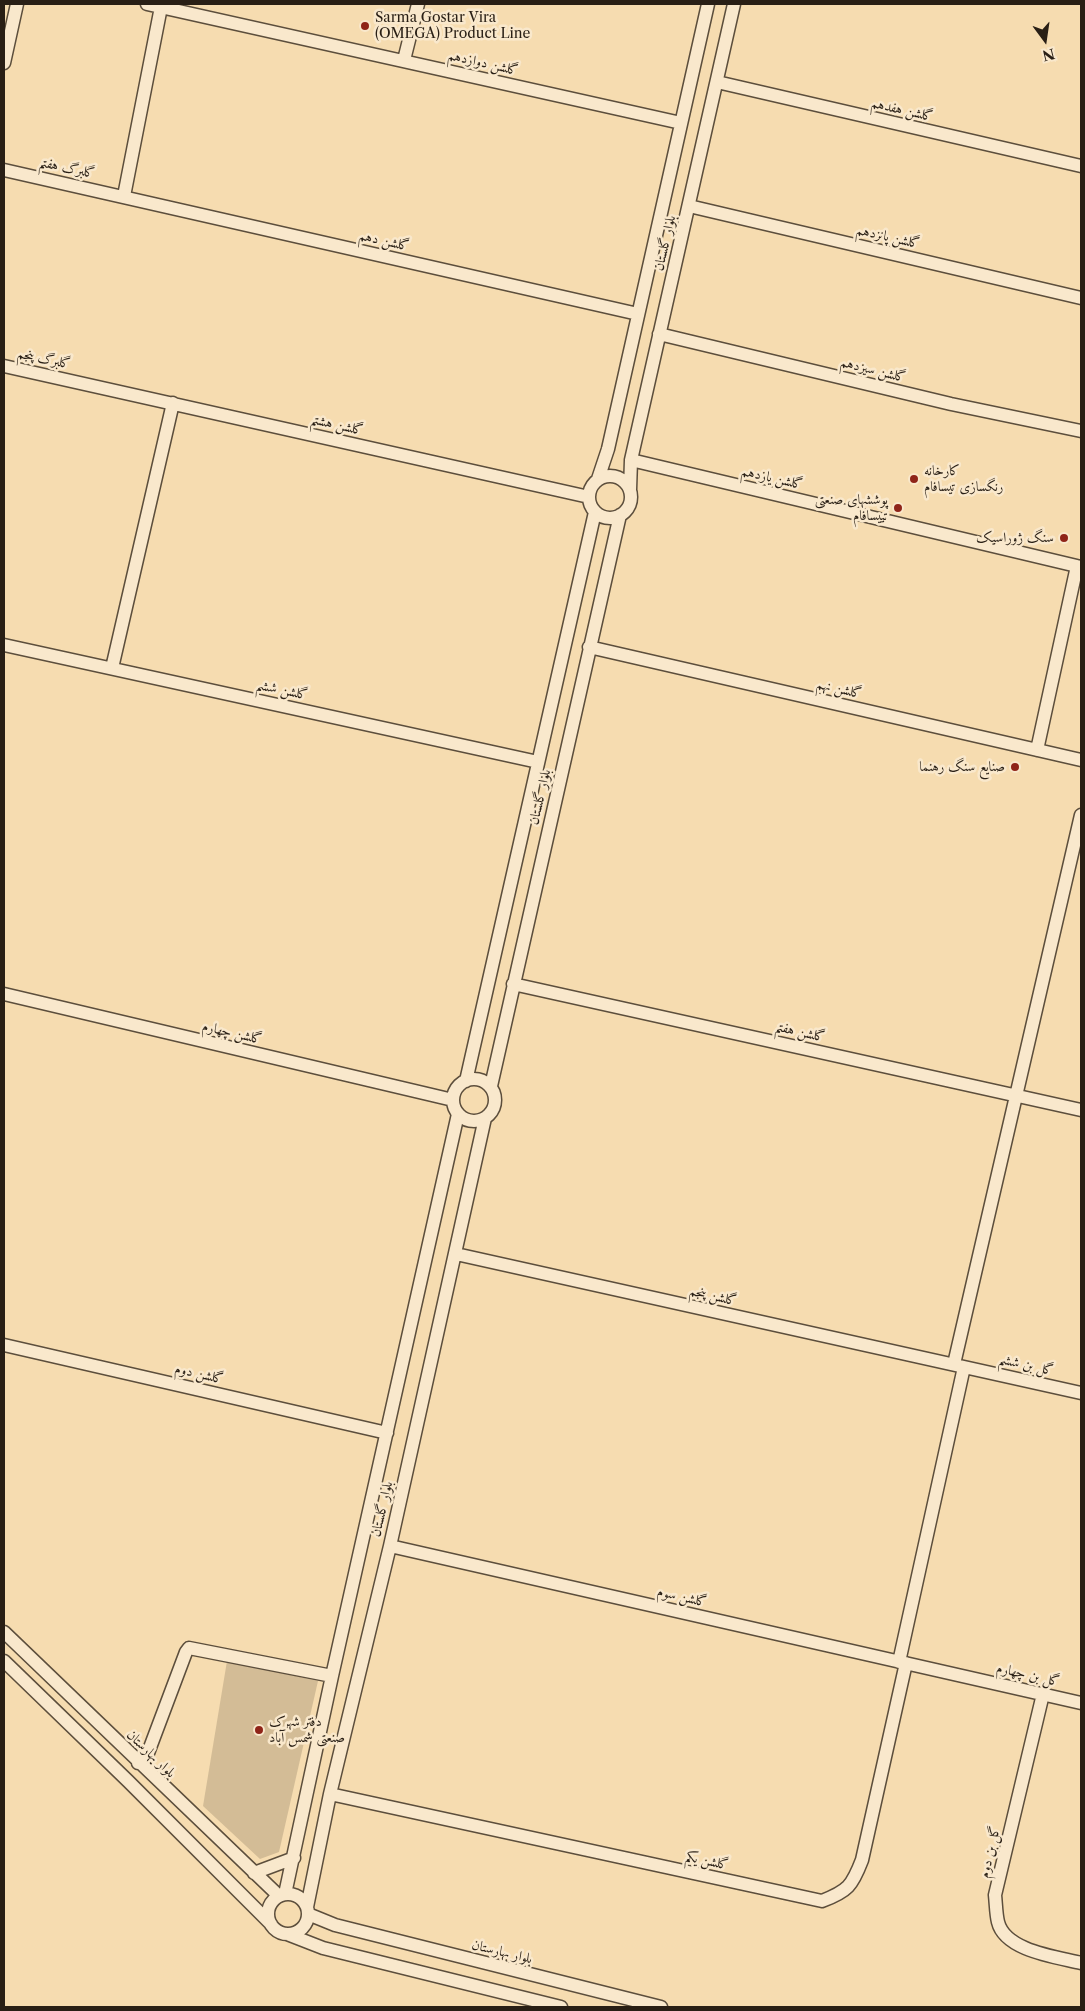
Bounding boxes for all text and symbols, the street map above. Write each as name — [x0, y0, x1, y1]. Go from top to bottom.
place label: Sarma Gostar Vira (OMEGA) Product Line — [375, 10, 530, 42]
north arrow — [1020, 15, 1070, 65]
marker: Sarma Gostar Vira (OMEGA) Product Line — [359, 20, 371, 32]
text: N — [1041, 44, 1057, 65]
street label: گلشن دوازدهم — [446, 47, 520, 79]
street label: گلشن هفدهم — [869, 95, 935, 125]
street label: گلبرگ هفتم — [38, 154, 96, 182]
street label: بلوار گلستان — [650, 214, 680, 272]
street label: گلشن پانزدهم — [855, 222, 921, 252]
street label: گلشن دهم — [357, 227, 411, 255]
street label: گلبرگ پنجم — [16, 345, 72, 373]
street label: گلشن سیزدهم — [839, 354, 907, 386]
street label: گلشن هشتم — [309, 411, 365, 439]
street label: گلشن یازدهم — [740, 463, 804, 493]
place label: کارخانه رنگسازی تیسافام — [924, 463, 1003, 496]
marker: کارخانه رنگسازی تیسافام — [908, 473, 920, 485]
place label: پوششهای صنعتی تییسافام — [815, 492, 888, 524]
marker: پوششهای صنعتی تییسافام — [892, 502, 904, 514]
place label: سنگ ژوراسیک — [976, 530, 1054, 546]
marker: سنگ ژوراسیک — [1058, 532, 1070, 544]
street label: گلشن ششم — [255, 676, 309, 704]
street label: گلشن نهم — [815, 676, 863, 702]
place label: صنایع سنگ رهنما — [919, 759, 1005, 775]
marker: صنایع سنگ رهنما — [1009, 761, 1021, 773]
street label: بلوار گلستان — [525, 768, 555, 826]
street label: گلشن چهارم — [200, 1018, 264, 1048]
street label: گلشن هفتم — [773, 1018, 827, 1046]
street label: گلشن پنجم — [688, 1282, 738, 1310]
street label: گل بن ششم — [997, 1351, 1055, 1379]
street label: گلشن دوم — [173, 1360, 225, 1388]
street label: بلوار گلستان — [367, 1480, 397, 1538]
street label: گلشن سوم — [656, 1583, 708, 1611]
street label: گل بن چهارم — [995, 1660, 1061, 1690]
place label: دفتر شهرک صنعتی شمس آباد — [269, 1714, 345, 1746]
marker: دفتر شهرک صنعتی شمس آباد — [253, 1724, 265, 1736]
street label: بلوار بهارستان — [123, 1726, 179, 1782]
street label: گل بن دوم — [976, 1824, 1004, 1880]
street label: گلشن یکم — [684, 1848, 730, 1874]
street label: بلوار بهارستان — [470, 1936, 534, 1968]

